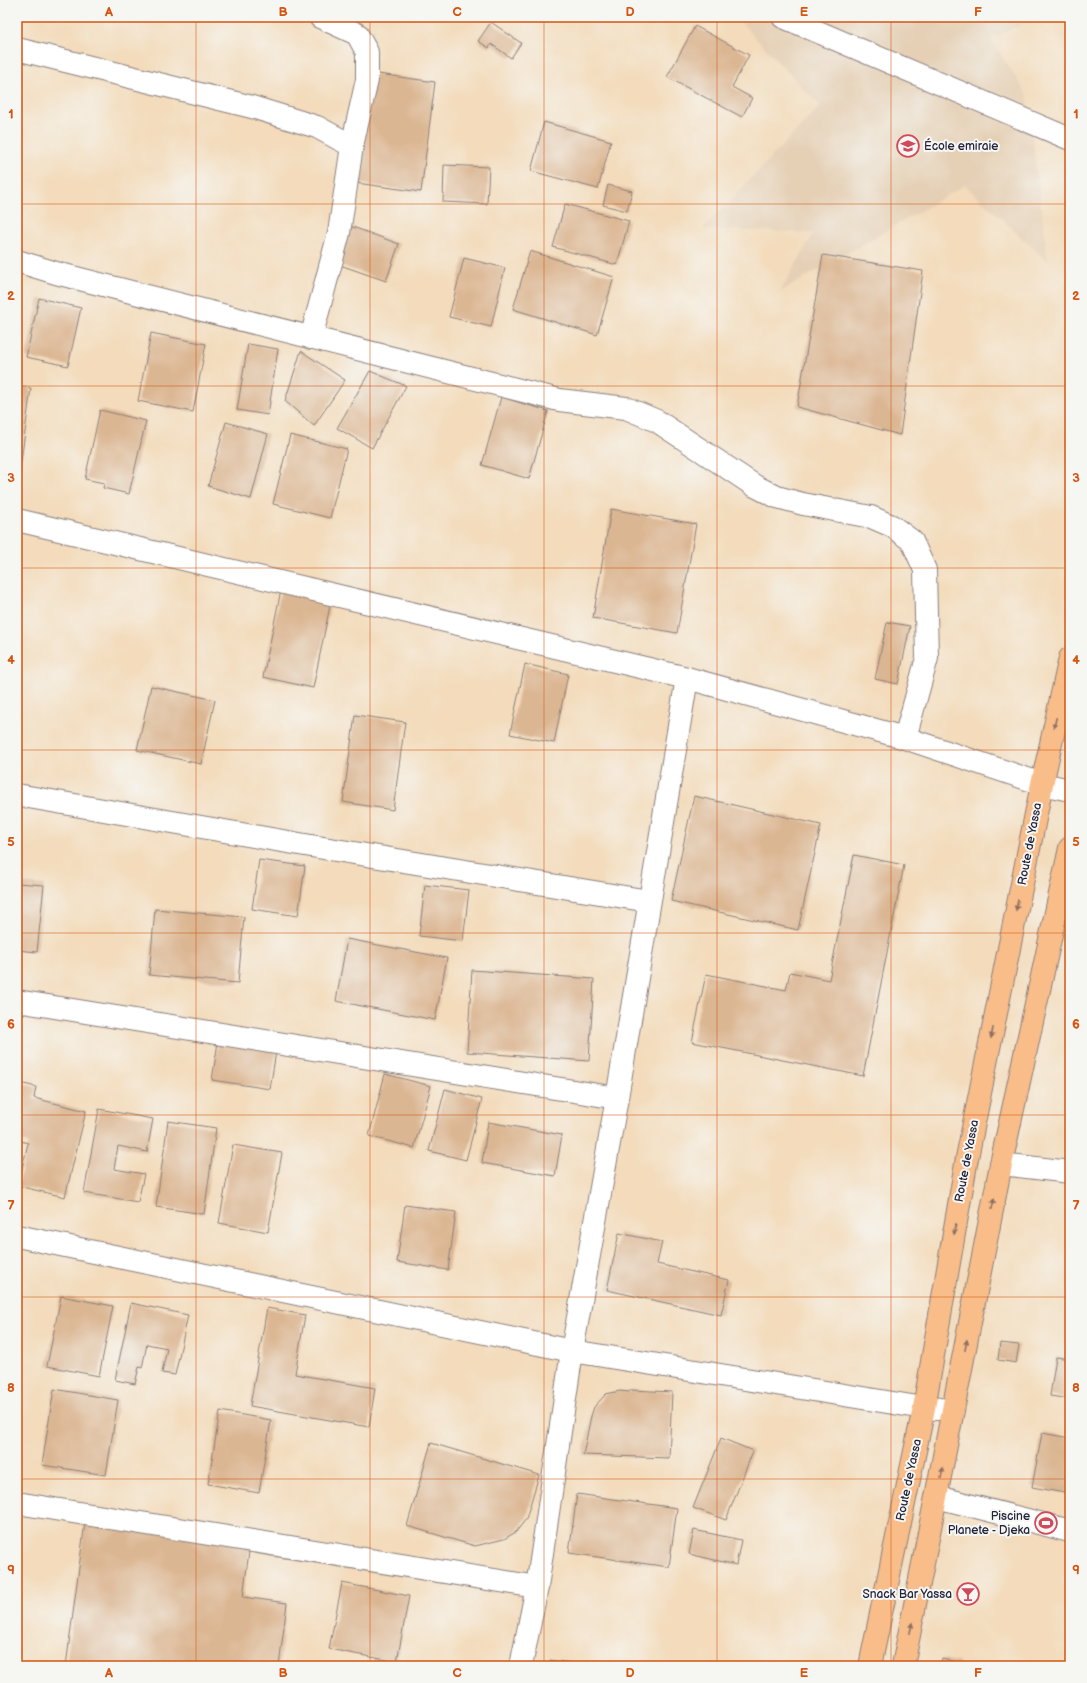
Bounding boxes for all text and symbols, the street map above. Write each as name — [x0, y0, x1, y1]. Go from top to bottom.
text: A — [104, 4, 113, 20]
text: B — [278, 4, 288, 20]
text: C — [452, 4, 462, 20]
text: D — [625, 4, 635, 20]
text: E — [800, 4, 809, 20]
text: F — [974, 4, 982, 20]
text: 1 — [8, 106, 14, 122]
text: 1 — [1073, 106, 1079, 122]
school or university icon: École emiraie — [895, 133, 921, 159]
place label: École emiraie — [924, 138, 998, 154]
text: 2 — [7, 288, 15, 304]
text: 2 — [1072, 288, 1080, 304]
text: 3 — [7, 470, 15, 486]
text: 3 — [1072, 470, 1080, 486]
text: 4 — [7, 652, 15, 668]
text: 4 — [1072, 652, 1080, 668]
one-way arrow — [1052, 717, 1058, 729]
street label: Route de Yassa — [1015, 801, 1045, 886]
text: 5 — [7, 834, 15, 850]
text: 5 — [1072, 834, 1080, 850]
one-way arrow — [1014, 899, 1020, 912]
text: 6 — [7, 1016, 15, 1032]
text: 6 — [1072, 1016, 1080, 1032]
one-way arrow — [989, 1027, 995, 1039]
street label: Route de Yassa — [952, 1118, 982, 1203]
text: 7 — [7, 1198, 15, 1214]
one-way arrow — [991, 1198, 997, 1210]
text: 7 — [1072, 1198, 1080, 1214]
one-way arrow — [952, 1223, 958, 1235]
one-way arrow — [963, 1339, 969, 1351]
text: 8 — [7, 1380, 15, 1396]
text: 8 — [1072, 1380, 1080, 1396]
street label: Route de Yassa — [893, 1437, 925, 1522]
one-way arrow — [939, 1467, 945, 1479]
place label: Piscine Planete - Djeka — [948, 1509, 1030, 1538]
sports icon: Piscine Planete - Djeka — [1033, 1510, 1059, 1536]
text: 9 — [7, 1562, 15, 1578]
text: 9 — [1072, 1562, 1080, 1578]
bar icon: Snack Bar Yassa — [955, 1581, 981, 1607]
place label: Snack Bar Yassa — [862, 1587, 952, 1602]
one-way arrow — [908, 1622, 914, 1634]
text: A — [104, 1665, 113, 1681]
text: B — [278, 1665, 288, 1681]
text: C — [452, 1665, 462, 1681]
text: D — [625, 1665, 635, 1681]
text: E — [800, 1665, 809, 1681]
text: F — [974, 1665, 982, 1681]

